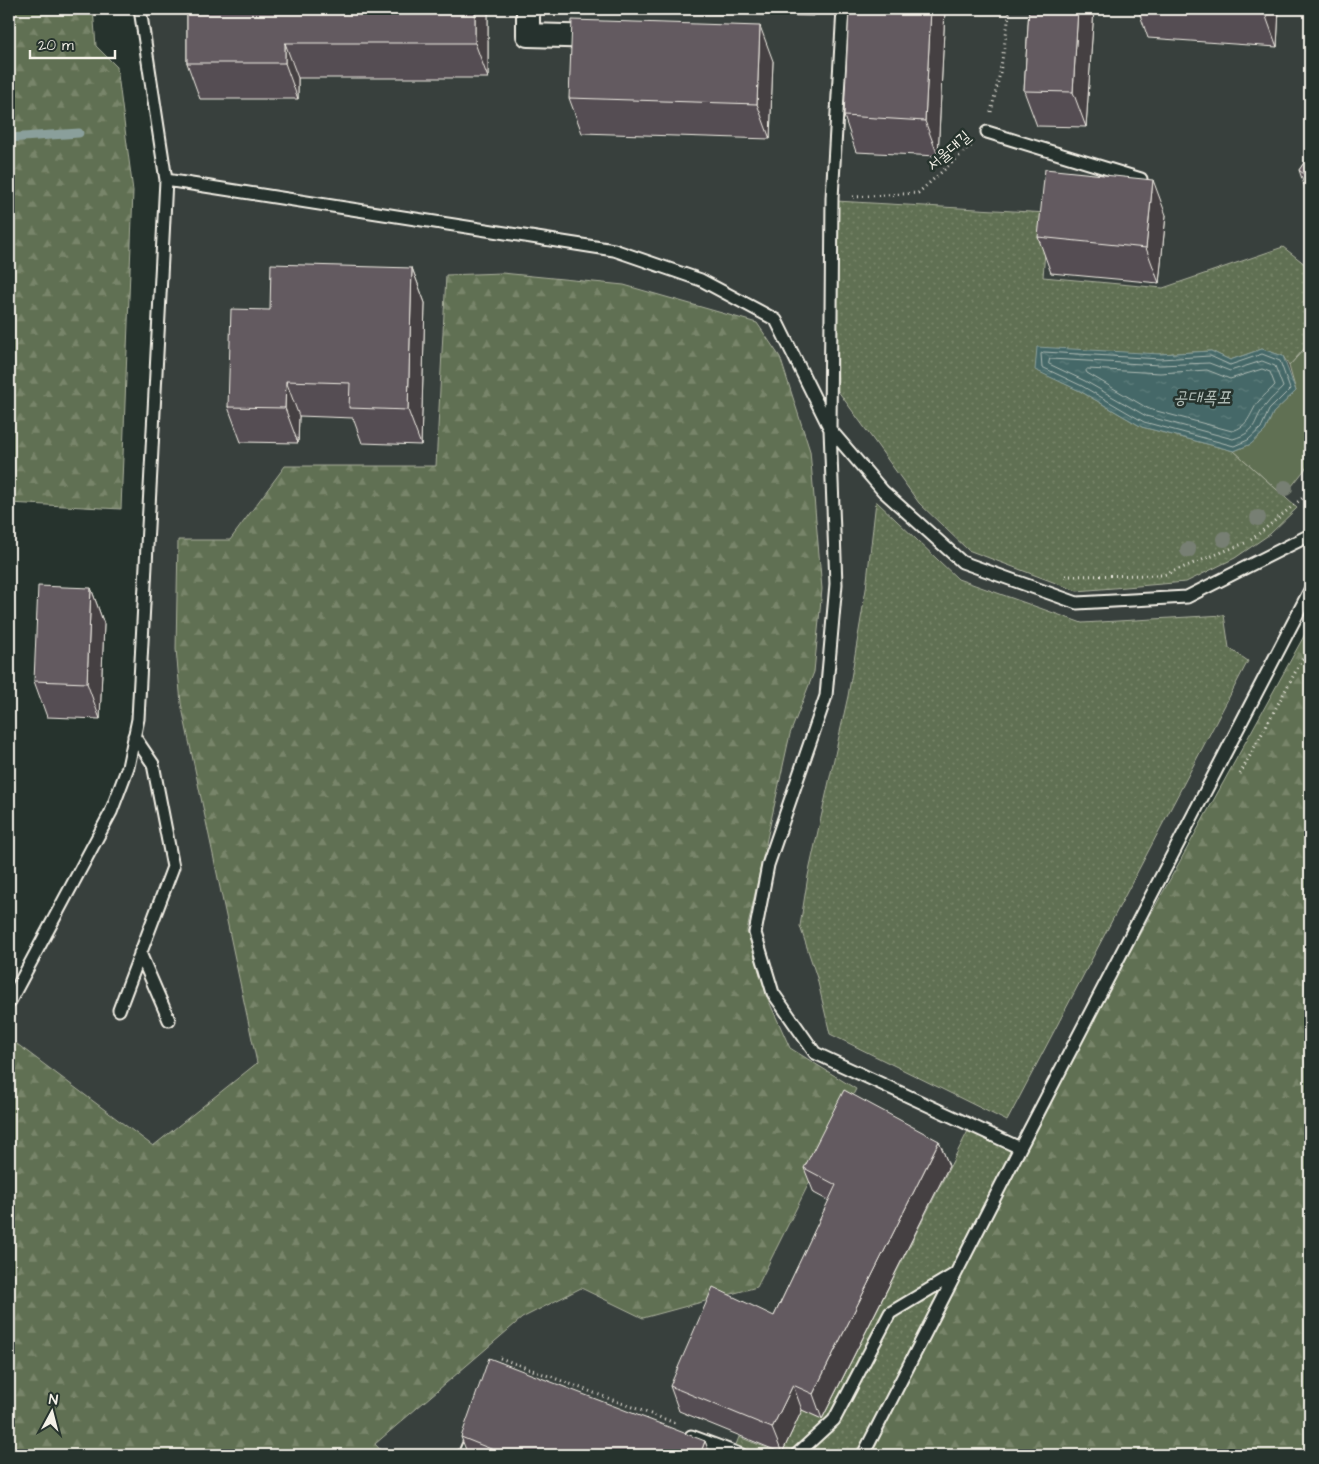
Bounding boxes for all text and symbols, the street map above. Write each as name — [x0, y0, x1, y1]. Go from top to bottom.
scale bar — [30, 28, 115, 60]
text: 20 m — [38, 35, 74, 56]
street label: 서울대길 — [922, 125, 975, 176]
water label: 공대폭포 — [1173, 385, 1231, 410]
north arrow — [28, 1386, 78, 1436]
text: N — [48, 1390, 59, 1411]

